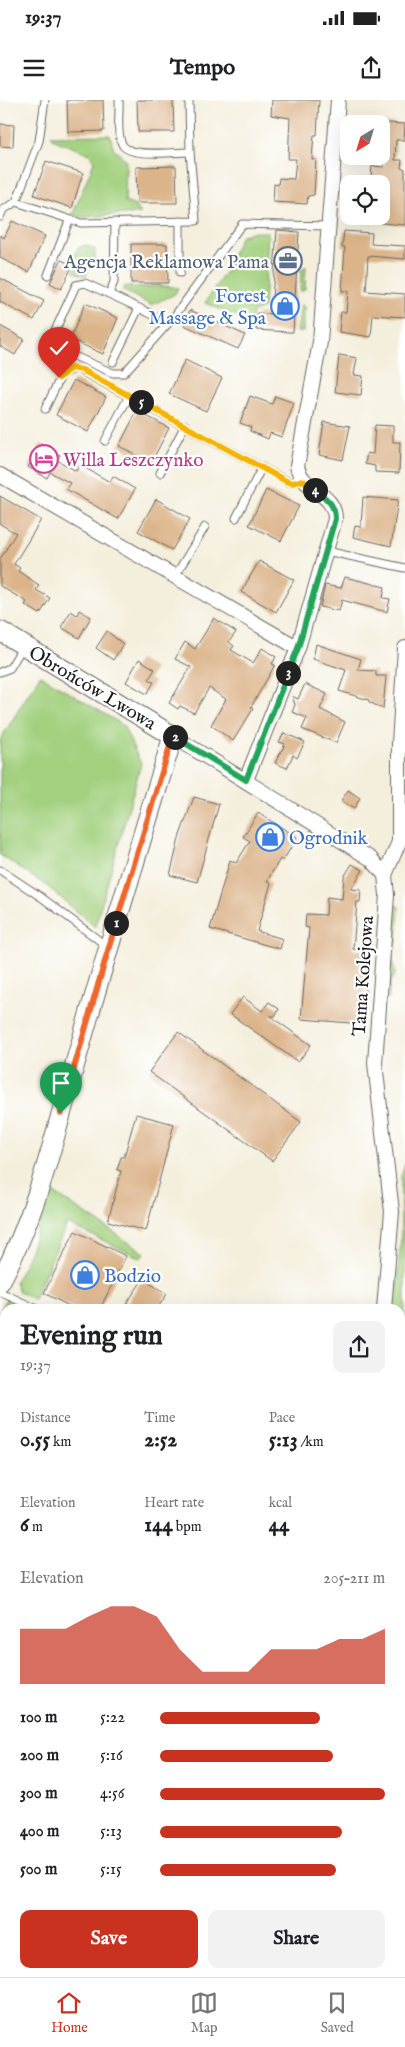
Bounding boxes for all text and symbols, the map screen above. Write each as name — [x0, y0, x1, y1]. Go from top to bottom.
text: 19:37 — [25, 6, 61, 30]
icon: menu — [20, 54, 48, 82]
text: Tempo — [170, 54, 235, 82]
icon: share — [357, 54, 385, 82]
north arrow — [340, 115, 390, 165]
map controls — [340, 115, 390, 225]
button: locate — [340, 175, 390, 225]
office icon: Agencja Reklamowa Pama — [273, 246, 303, 276]
place label: Agencja Reklamowa Pama — [63, 251, 270, 275]
place label: Forest Massage & Spa — [149, 285, 267, 331]
shop icon: Forest Massage & Spa — [270, 291, 300, 321]
pin — [38, 327, 80, 378]
icon: check — [45, 334, 73, 362]
pin: 5 — [128, 390, 154, 414]
text: 5 — [139, 393, 144, 411]
hotel icon: Willa Leszczynko — [29, 444, 59, 474]
place label: Willa Leszczynko — [63, 449, 204, 473]
pin: 4 — [302, 478, 328, 502]
text: 4 — [312, 481, 319, 499]
street label: Obrońców Lwowa — [24, 641, 161, 737]
pin: 3 — [276, 660, 300, 686]
text: 3 — [286, 664, 291, 682]
pin: 2 — [162, 724, 188, 750]
text: 2 — [172, 728, 179, 746]
shop icon: Ogrodnik — [255, 822, 285, 852]
place label: Ogrodnik — [289, 827, 369, 851]
pin: 1 — [104, 910, 128, 936]
text: 1 — [114, 914, 119, 932]
street label: Tama Kolejowa — [348, 914, 380, 1037]
pin — [40, 1062, 82, 1113]
icon: arrive — [47, 1069, 75, 1097]
shop icon: Bodzio — [70, 1260, 100, 1290]
place label: Bodzio — [104, 1265, 161, 1289]
text: Evening run — [20, 1319, 163, 1354]
button: share — [333, 1321, 385, 1373]
text: 19:37 — [20, 1356, 51, 1376]
text: Distance — [20, 1409, 71, 1427]
text: Time — [144, 1409, 175, 1427]
text: Pace — [269, 1409, 295, 1427]
text: 0.55 — [20, 1427, 50, 1454]
text: 2:52 — [144, 1427, 177, 1454]
text: 5:13 — [269, 1427, 297, 1454]
text: km — [50, 1433, 71, 1451]
text: /km — [297, 1433, 324, 1451]
text: Elevation — [20, 1494, 76, 1512]
text: Heart rate — [144, 1494, 204, 1512]
text: kcal — [269, 1494, 292, 1512]
text: 6 — [20, 1512, 29, 1539]
text: 144 — [144, 1512, 173, 1539]
text: 44 — [269, 1512, 289, 1539]
text: m — [29, 1518, 43, 1536]
text: bpm — [173, 1518, 202, 1536]
text: Elevation — [20, 1569, 83, 1589]
text: 205–211 m — [323, 1569, 385, 1589]
text: 100 m — [20, 1708, 57, 1728]
text: 5:22 — [100, 1708, 125, 1728]
text: 200 m — [20, 1746, 59, 1766]
text: 5:16 — [100, 1746, 123, 1766]
text: 300 m — [20, 1784, 58, 1804]
text: 4:56 — [100, 1784, 125, 1804]
text: 400 m — [20, 1822, 59, 1842]
text: 5:13 — [100, 1822, 122, 1842]
text: 500 m — [20, 1860, 57, 1880]
text: 5:15 — [100, 1860, 122, 1880]
button: Save — [20, 1910, 198, 1968]
button: Share — [208, 1910, 385, 1968]
tab: Home — [51, 1989, 88, 2037]
tab: Map — [190, 1989, 218, 2037]
tab: Saved — [321, 1989, 354, 2037]

